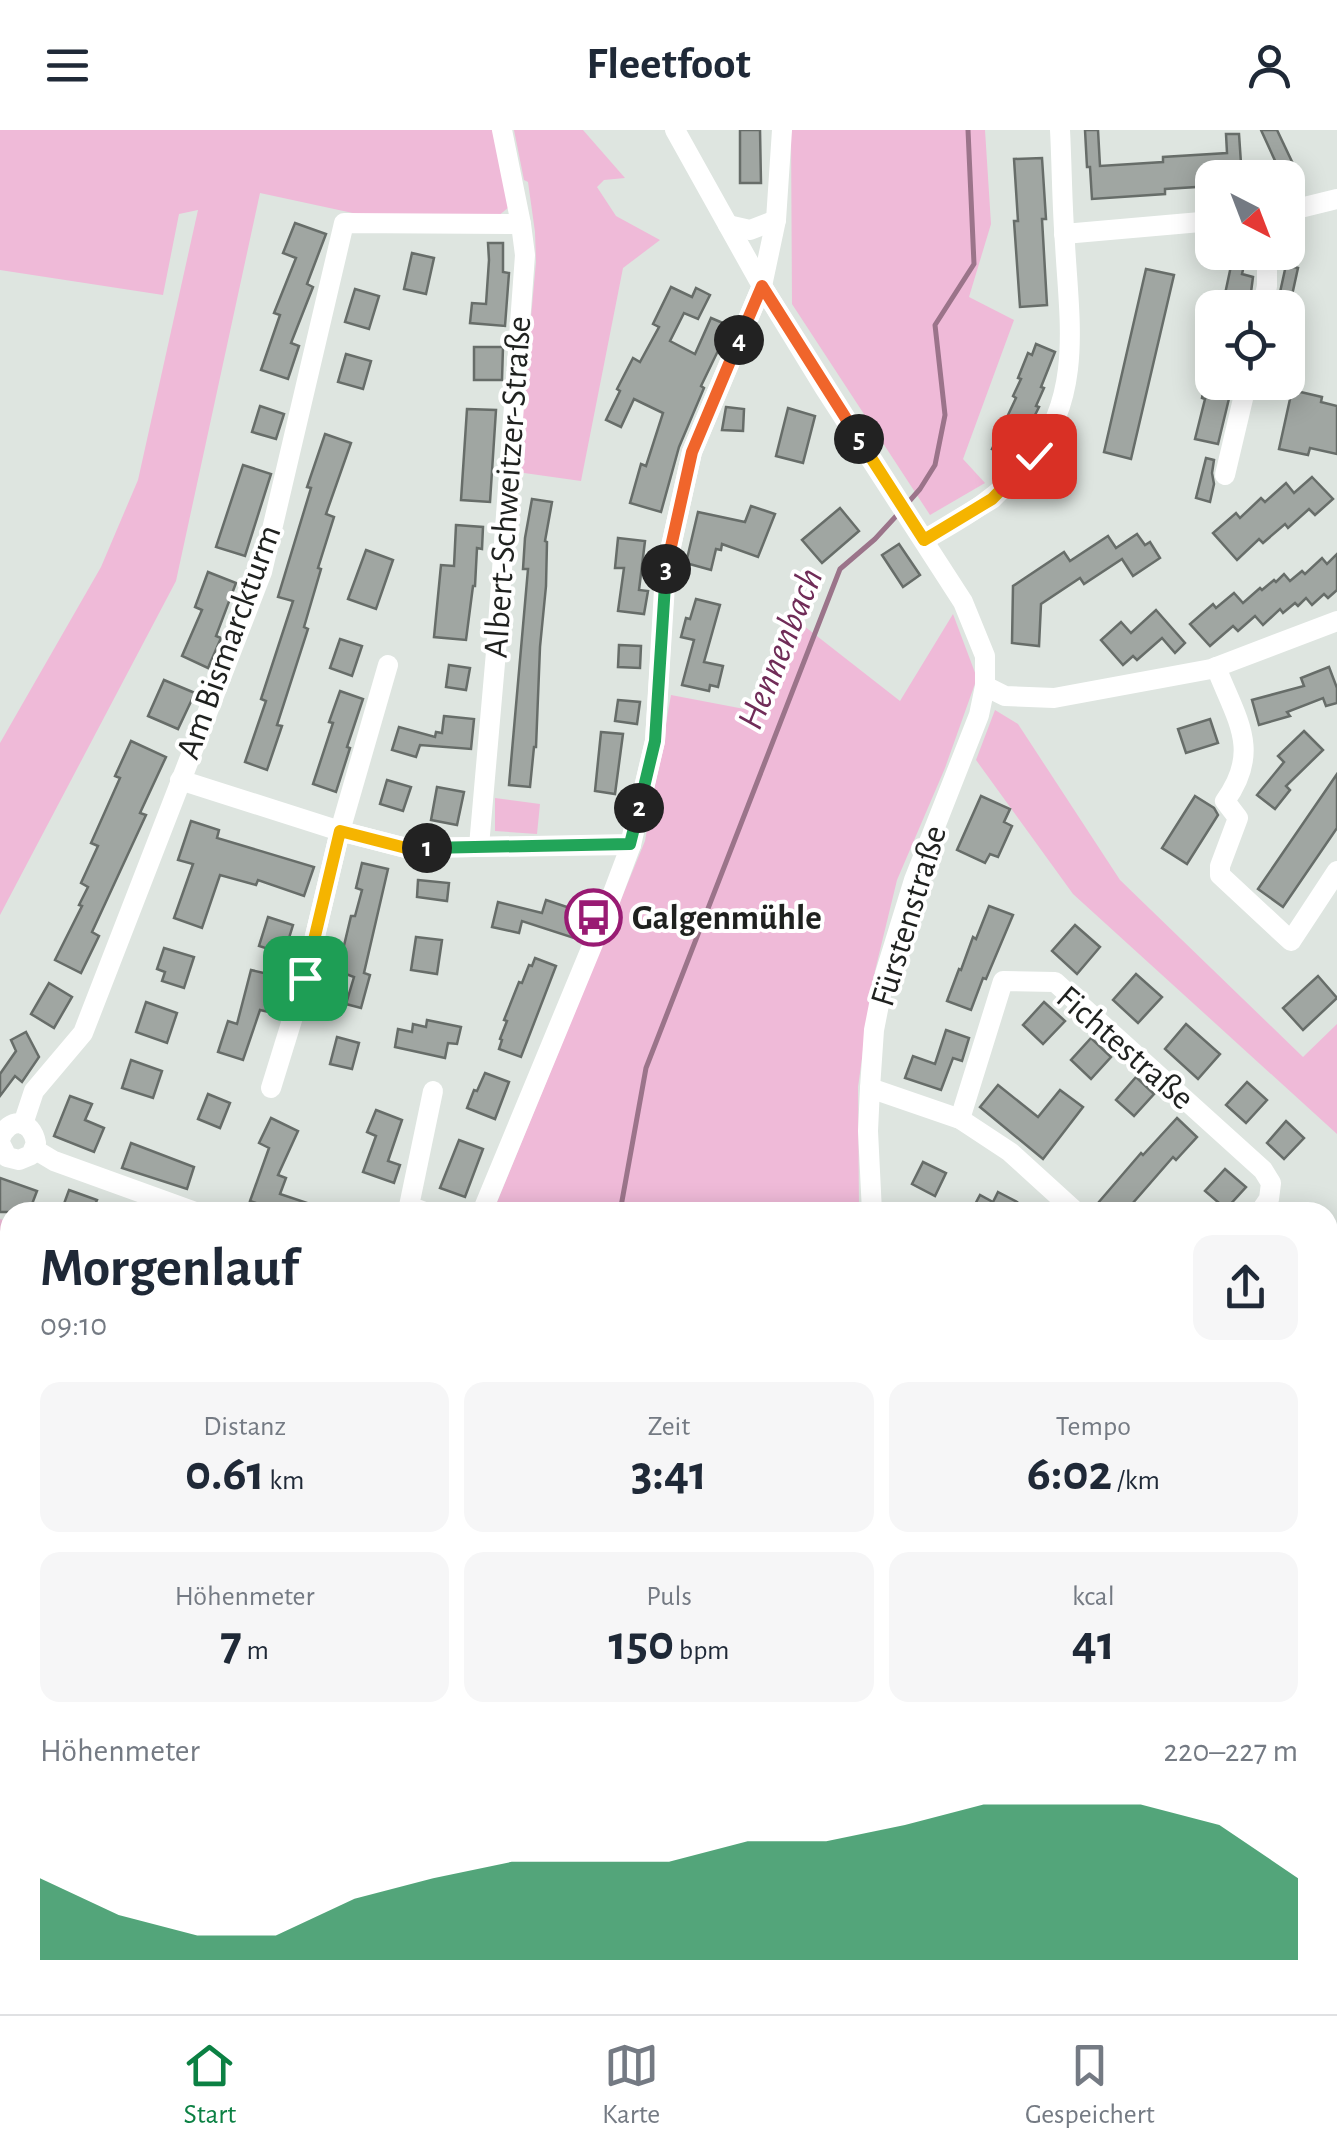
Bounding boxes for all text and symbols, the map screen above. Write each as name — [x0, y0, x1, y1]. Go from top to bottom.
icon: menu — [40, 38, 95, 93]
icon: person — [1242, 38, 1297, 93]
text: Fleetfoot — [586, 42, 751, 87]
north arrow — [1195, 160, 1305, 270]
map controls — [1195, 160, 1305, 400]
button: locate — [1195, 290, 1305, 400]
street label: Albert-Schweitzer-Straße — [479, 315, 537, 659]
pin: 4 — [714, 315, 764, 365]
text: 4 — [732, 326, 746, 354]
pin: 5 — [834, 414, 884, 464]
pin — [992, 414, 1077, 499]
text: 5 — [853, 425, 865, 453]
icon: check — [1007, 429, 1062, 484]
street label: Am Bismarckturm — [170, 520, 288, 764]
pin: 3 — [641, 544, 691, 594]
text: 3 — [660, 555, 672, 583]
water label: Hennenbach — [732, 563, 830, 735]
pin: 2 — [614, 783, 664, 833]
text: 2 — [632, 794, 646, 822]
street label: Fürstenstraße — [865, 821, 953, 1011]
pin: 1 — [402, 823, 452, 873]
text: 1 — [422, 834, 432, 862]
bus stop icon: Galgenmühle — [563, 888, 623, 948]
place label: Galgenmühle — [632, 901, 822, 936]
pin — [263, 936, 348, 1021]
icon: arrive — [278, 951, 333, 1006]
street label: Fichtestraße — [1050, 979, 1200, 1117]
button: share — [1193, 1235, 1298, 1340]
text: Morgenlauf — [40, 1241, 298, 1296]
text: 09:10 — [40, 1309, 107, 1341]
text: Distanz — [203, 1413, 286, 1441]
text: Zeit — [648, 1413, 690, 1441]
text: Tempo — [1056, 1413, 1131, 1441]
text: 0.61 — [185, 1449, 265, 1499]
text: 3:41 — [631, 1449, 707, 1499]
text: 6:02 — [1027, 1449, 1112, 1499]
text: km — [265, 1467, 304, 1495]
text: /km — [1112, 1467, 1160, 1495]
text: Höhenmeter — [175, 1583, 315, 1611]
text: Puls — [646, 1583, 692, 1611]
text: kcal — [1072, 1583, 1115, 1611]
text: 7 — [220, 1619, 242, 1669]
text: 150 — [608, 1619, 674, 1669]
text: 41 — [1072, 1619, 1115, 1669]
text: m — [242, 1637, 269, 1665]
text: bpm — [674, 1637, 730, 1665]
text: Höhenmeter — [40, 1735, 200, 1767]
text: 220–227 m — [1163, 1735, 1298, 1767]
tab: Start — [182, 2038, 237, 2132]
tab: Karte — [602, 2038, 660, 2132]
tab: Gespeichert — [1025, 2038, 1155, 2132]

